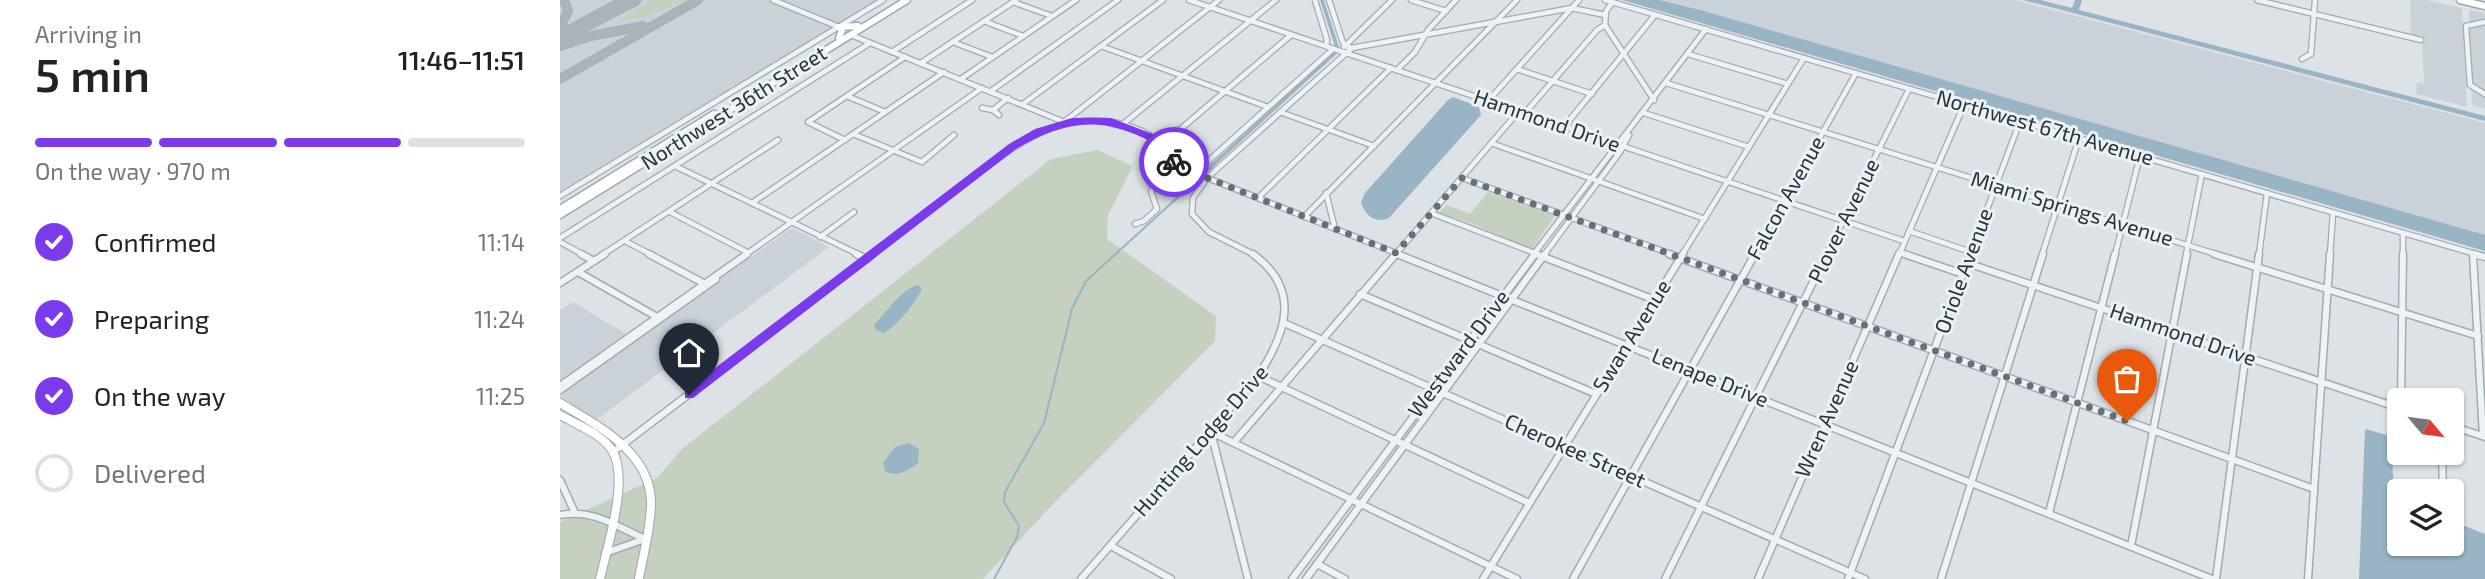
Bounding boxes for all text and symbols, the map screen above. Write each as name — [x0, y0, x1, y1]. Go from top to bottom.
text: Arriving in — [35, 20, 142, 48]
street label: Northwest 36th Street — [636, 39, 831, 174]
text: 11:46–11:51 — [398, 44, 525, 75]
text: 5 min — [35, 46, 150, 101]
street label: Hammond Drive — [1471, 83, 1624, 156]
street label: Northwest 67th Avenue — [1934, 84, 2157, 170]
courier — [1139, 127, 1209, 197]
street label: Falcon Avenue — [1740, 131, 1829, 263]
icon: bike — [1155, 143, 1193, 181]
street label: Plover Avenue — [1802, 154, 1884, 287]
text: On the way · 970 m — [35, 157, 231, 185]
street label: Miami Springs Avenue — [1968, 165, 2177, 250]
street label: Oriole Avenue — [1928, 204, 1997, 337]
icon: check — [35, 223, 73, 261]
text: Confirmed — [94, 226, 217, 257]
text: 11:14 — [478, 228, 525, 256]
street label: Swan Avenue — [1586, 275, 1675, 396]
street label: Westward Drive — [1402, 284, 1514, 422]
street label: Hammond Drive — [2107, 297, 2260, 370]
icon: check — [35, 300, 73, 338]
text: Preparing — [94, 303, 209, 334]
text: 11:24 — [474, 305, 525, 333]
pin — [659, 323, 719, 395]
icon: home — [670, 334, 708, 372]
street label: Lenape Drive — [1649, 342, 1773, 411]
pin — [2097, 349, 2157, 421]
street label: Wren Avenue — [1789, 356, 1863, 481]
street label: Hunting Lodge Drive — [1127, 359, 1272, 521]
icon: bag — [2108, 360, 2146, 398]
icon: check — [35, 377, 73, 415]
text: On the way — [94, 380, 225, 411]
text: 11:25 — [476, 382, 525, 410]
north arrow — [2387, 388, 2464, 466]
map controls — [2387, 388, 2464, 556]
street label: Cherokee Street — [1501, 407, 1650, 492]
text: Delivered — [94, 457, 206, 488]
button: layers — [2387, 479, 2464, 556]

